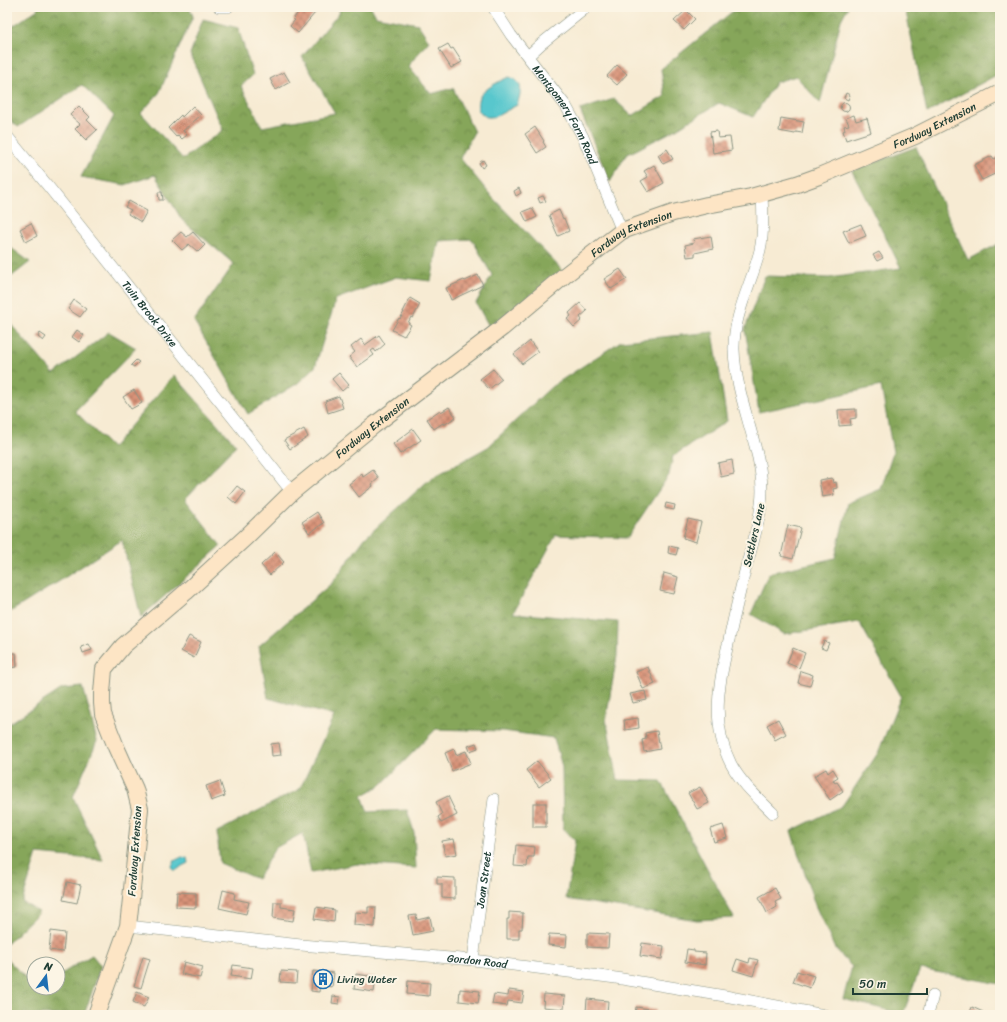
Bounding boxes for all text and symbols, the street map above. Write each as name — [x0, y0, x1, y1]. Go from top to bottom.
street label: Montgomery Farm Road — [528, 60, 603, 168]
street label: Fordway Extension — [890, 97, 980, 154]
street label: Fordway Extension — [586, 205, 675, 262]
street label: Twin Brook Drive — [117, 276, 183, 352]
street label: Fordway Extension — [331, 392, 414, 463]
street label: Settlers Lane — [737, 501, 771, 569]
street label: Fordway Extension — [122, 805, 148, 897]
street label: Joan Street — [470, 850, 497, 910]
street label: Gordon Road — [446, 948, 510, 974]
north arrow — [26, 956, 66, 996]
text: N — [41, 956, 55, 977]
building icon: Living Water — [312, 968, 334, 990]
place label: Living Water — [337, 970, 398, 989]
scale bar — [853, 970, 927, 996]
text: 50 m — [859, 973, 886, 995]

